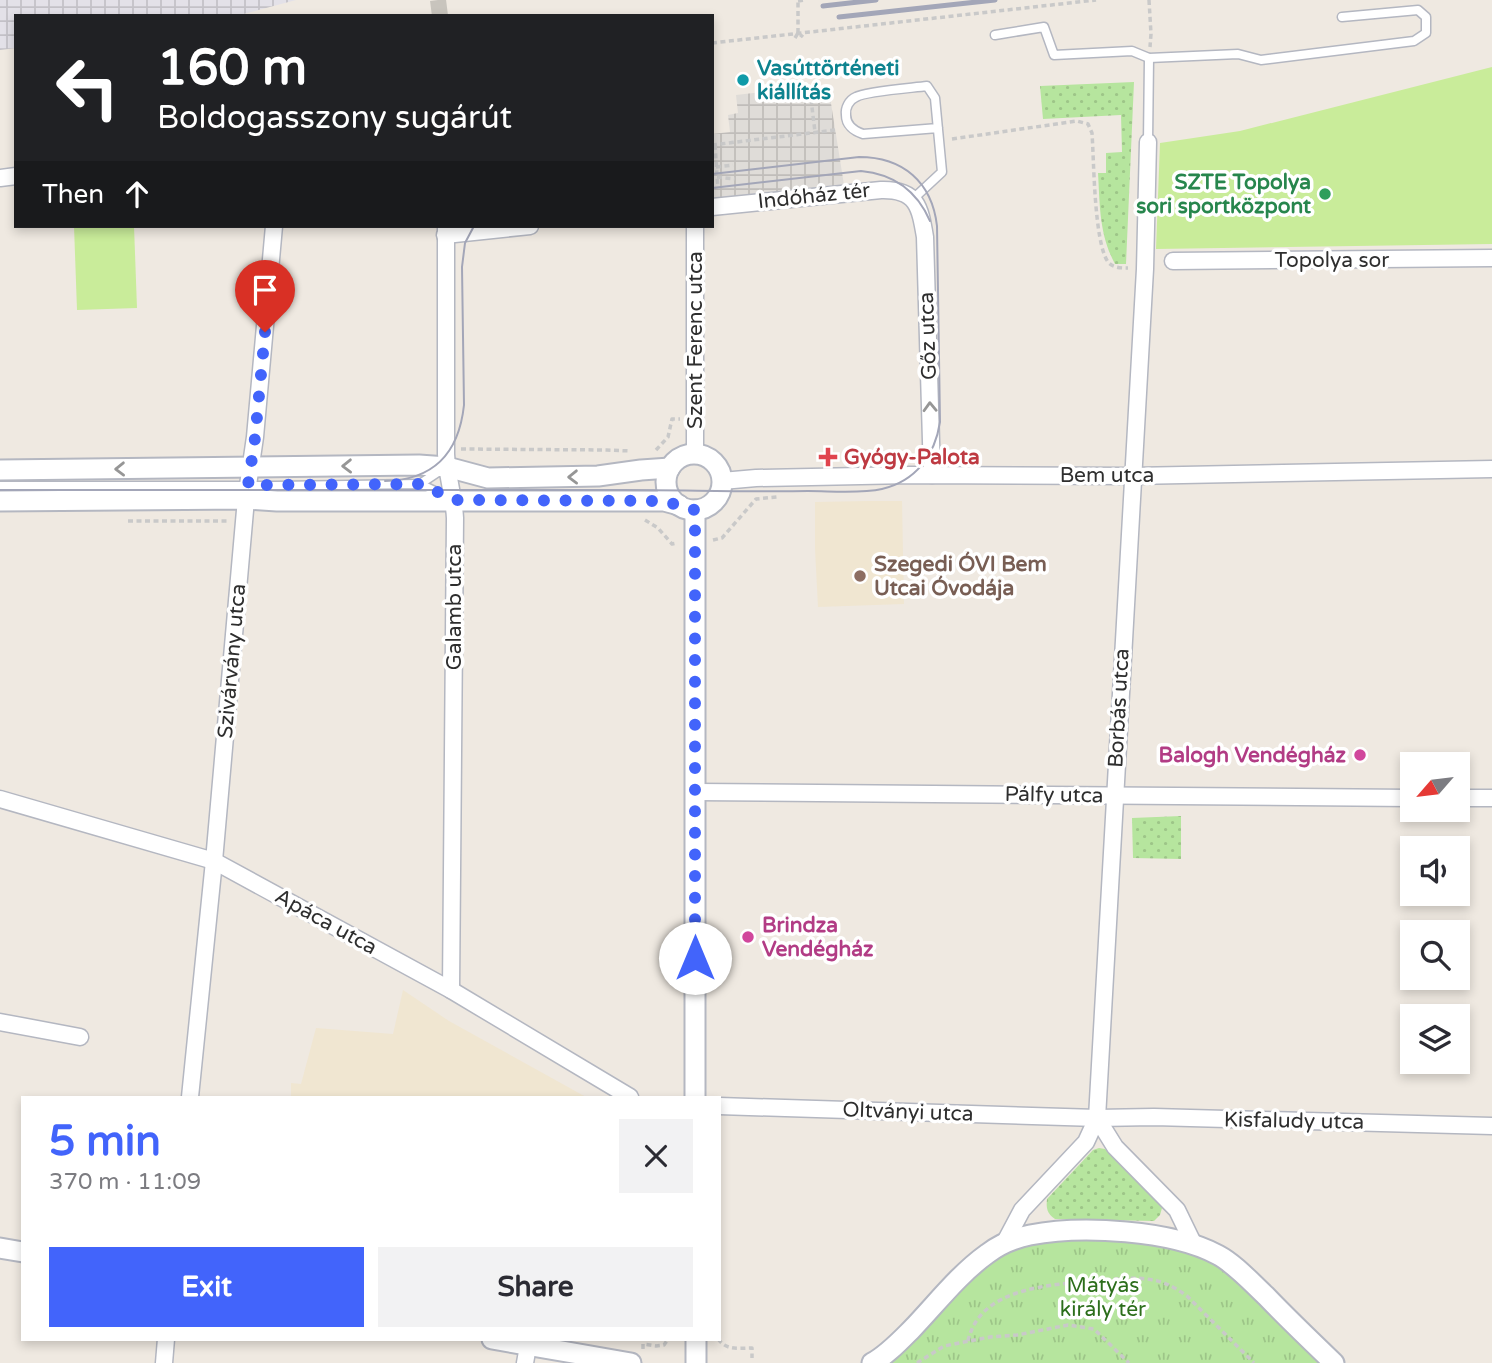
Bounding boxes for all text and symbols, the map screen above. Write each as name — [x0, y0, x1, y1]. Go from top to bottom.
text: 160 m — [157, 39, 307, 98]
icon: left — [42, 42, 133, 133]
place label: Vasúttörténeti kiállítás — [757, 56, 900, 105]
marker: Vasúttörténeti kiállítás — [735, 72, 751, 88]
text: Boldogasszony sugárút — [157, 99, 512, 137]
place label: SZTE Topolya sori sportközpont — [1136, 170, 1311, 219]
icon: ahead — [118, 175, 156, 213]
street label: Indóház tér — [757, 178, 871, 214]
text: Then — [42, 179, 104, 210]
marker: SZTE Topolya sori sportközpont — [1317, 186, 1333, 202]
street label: Topolya sor — [1275, 248, 1389, 273]
street label: Szent Ferenc utca — [683, 251, 708, 429]
pin — [235, 260, 295, 332]
icon: arrive — [246, 271, 284, 309]
street label: Gőz utca — [914, 291, 942, 381]
one-way arrow — [922, 401, 938, 412]
place label: Gyógy-Palota — [844, 445, 980, 470]
marker: Gyógy-Palota — [818, 447, 838, 467]
one-way arrow — [342, 458, 353, 473]
one-way arrow — [114, 461, 125, 477]
street label: Bem utca — [1060, 463, 1154, 488]
one-way arrow — [567, 469, 578, 485]
street label: Galamb utca — [442, 544, 467, 670]
place label: Szegedi ÓVI Bem Utcai Óvodája — [874, 551, 1047, 601]
marker: Szegedi ÓVI Bem Utcai Óvodája — [852, 568, 868, 584]
street label: Szivárvány utca — [213, 583, 251, 739]
street label: Borbás utca — [1103, 648, 1135, 768]
place label: Balogh Vendégház — [1159, 743, 1347, 768]
marker: Balogh Vendégház — [1352, 747, 1368, 763]
north arrow — [1400, 752, 1470, 822]
map controls — [1400, 752, 1470, 1074]
street label: Pálfy utca — [1004, 782, 1104, 808]
button: sound — [1400, 836, 1470, 906]
street label: Apáca utca — [271, 884, 381, 960]
place label: Brindza Vendégház — [762, 913, 874, 962]
button: search — [1400, 920, 1470, 990]
position arrow — [658, 921, 732, 995]
marker: Brindza Vendégház — [740, 929, 756, 945]
button: layers — [1400, 1004, 1470, 1074]
street label: Oltványi utca — [842, 1097, 974, 1127]
street label: Kisfaludy utca — [1224, 1107, 1364, 1135]
text: 5 min — [49, 1116, 161, 1167]
button: close — [619, 1119, 693, 1193]
text: 370 m · 11:09 — [49, 1168, 201, 1196]
button: Exit — [49, 1247, 364, 1327]
button: Share — [378, 1247, 693, 1327]
park label: Mátyás király tér — [1060, 1273, 1146, 1322]

